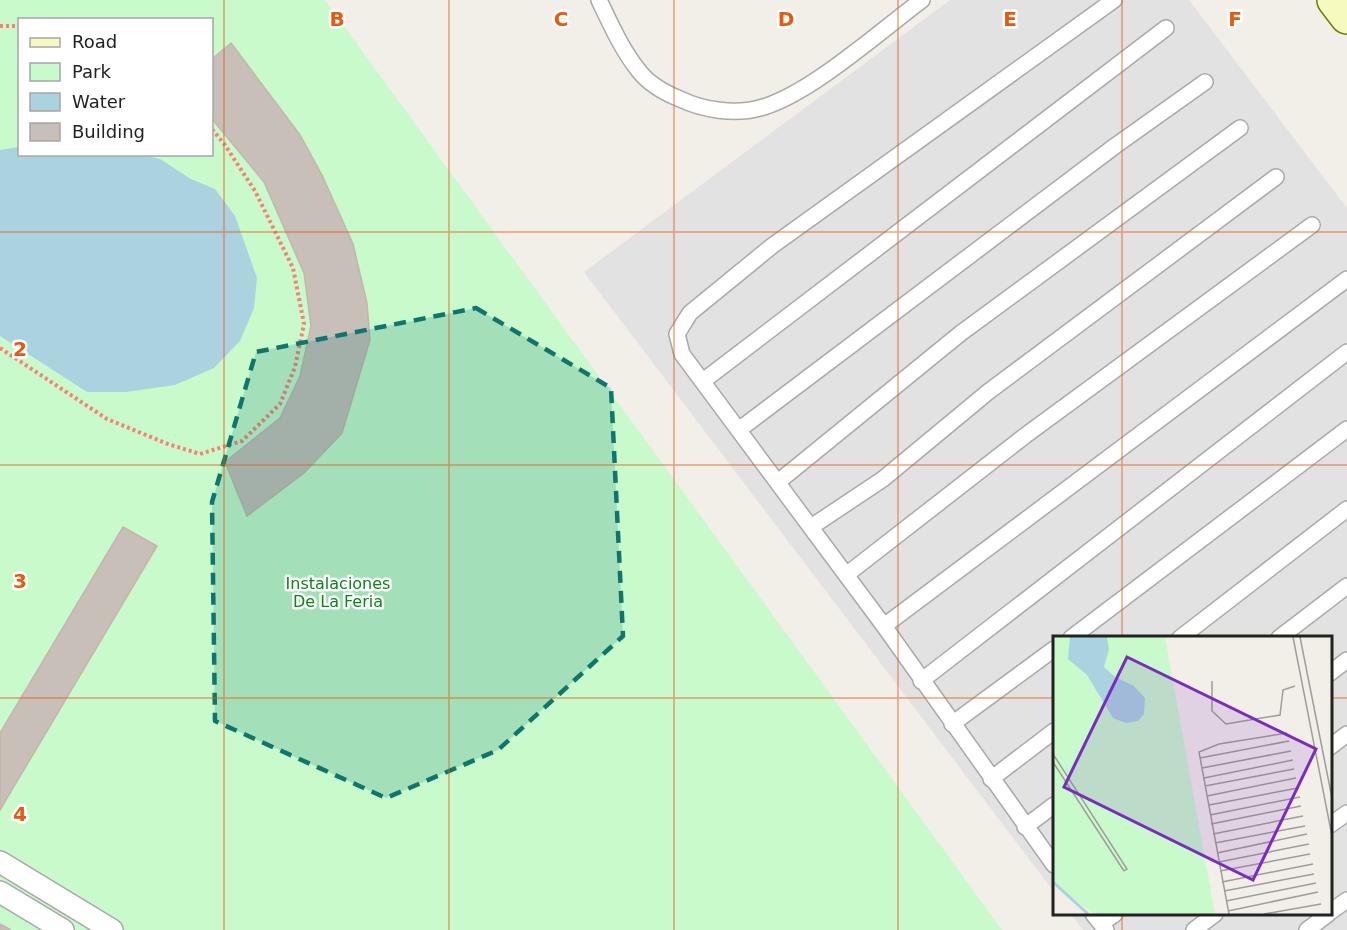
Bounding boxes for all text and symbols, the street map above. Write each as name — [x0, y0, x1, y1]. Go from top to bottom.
text: B — [329, 7, 345, 31]
text: C — [554, 7, 568, 31]
text: D — [778, 7, 794, 31]
text: E — [1003, 7, 1017, 31]
text: F — [1228, 7, 1242, 31]
legend — [18, 18, 213, 156]
text: Road — [72, 31, 117, 52]
text: Park — [72, 61, 111, 82]
text: Water — [72, 91, 126, 112]
text: Building — [72, 121, 145, 142]
text: 2 — [13, 337, 27, 361]
text: 3 — [13, 569, 27, 593]
park label: Instalaciones De La Feria — [286, 574, 390, 611]
inset map — [1053, 636, 1332, 915]
text: 4 — [13, 802, 27, 826]

